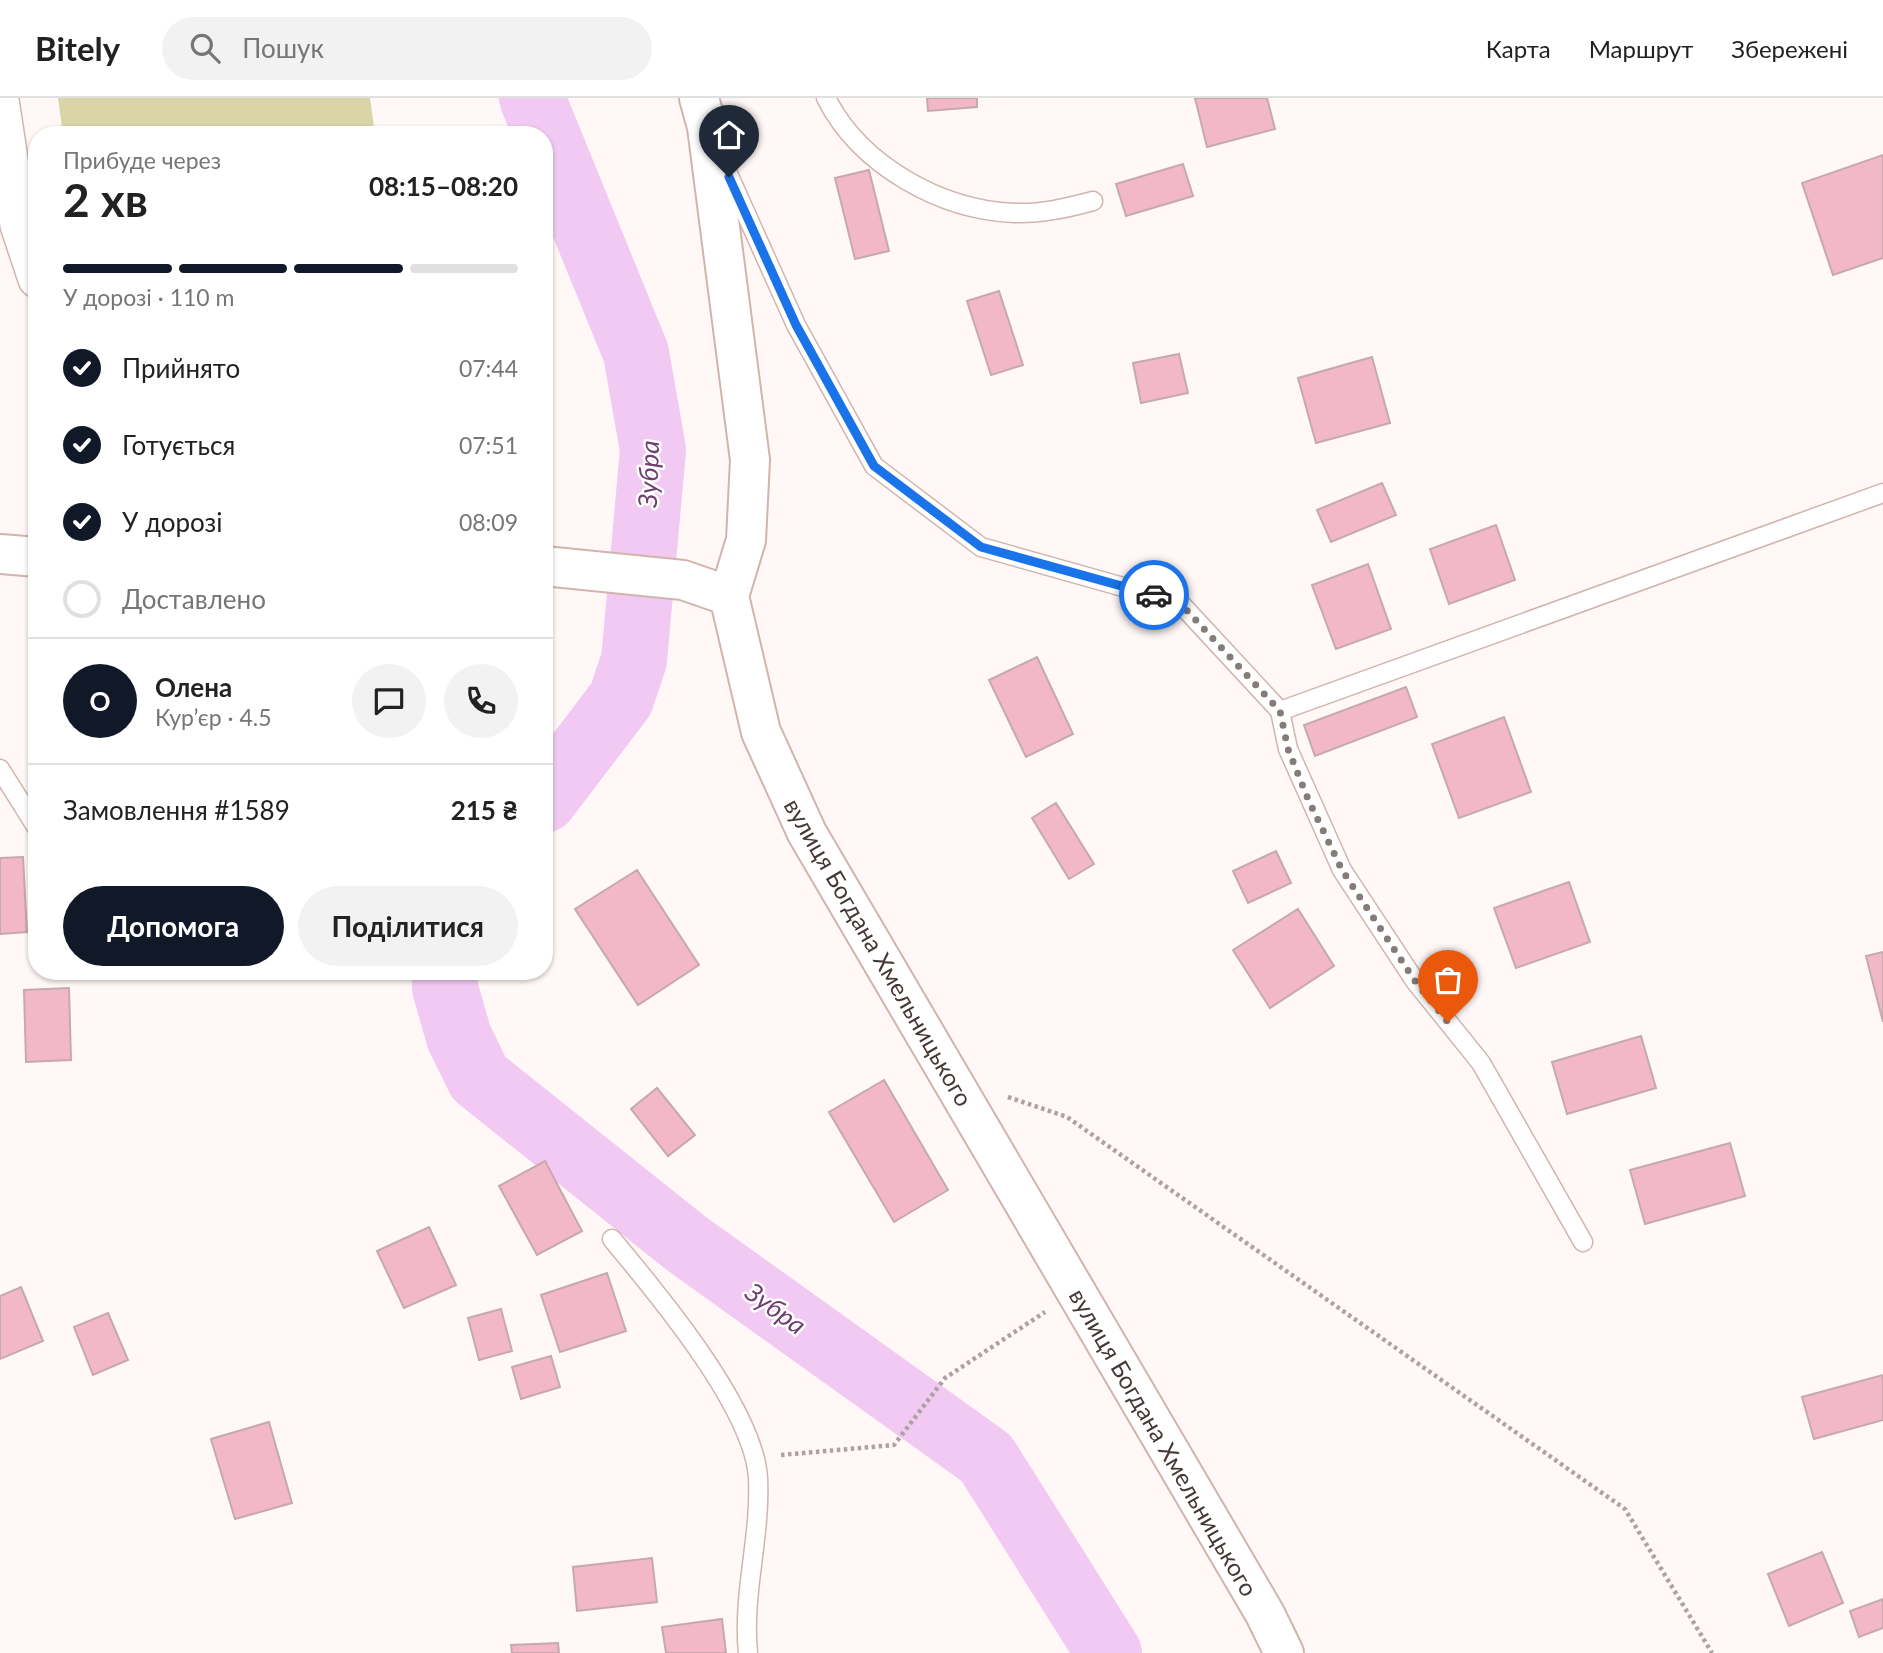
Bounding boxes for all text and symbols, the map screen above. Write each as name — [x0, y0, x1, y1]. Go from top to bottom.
search box — [162, 17, 652, 80]
text: Bitely — [35, 28, 120, 68]
icon: search — [186, 29, 224, 67]
text: Пошук — [242, 32, 324, 64]
text: Карта — [1486, 34, 1551, 63]
text: Маршрут — [1589, 34, 1693, 63]
text: Збережені — [1731, 34, 1848, 63]
pin — [699, 105, 759, 177]
icon: home — [710, 116, 748, 154]
text: Прибуде через — [63, 146, 221, 174]
text: 08:15–08:20 — [369, 170, 518, 202]
text: 2 хв — [63, 172, 148, 227]
text: У дорозі · 110 m — [63, 283, 234, 311]
icon: check — [63, 349, 101, 387]
text: Прийнято — [122, 352, 240, 384]
text: 07:44 — [459, 354, 518, 382]
icon: check — [63, 426, 101, 464]
text: Готується — [122, 429, 235, 461]
text: 07:51 — [459, 431, 518, 459]
water label: Зубра — [631, 440, 665, 509]
icon: check — [63, 503, 101, 541]
text: У дорозі — [122, 506, 222, 538]
text: 08:09 — [459, 508, 518, 536]
courier — [1119, 560, 1189, 630]
icon: car — [1135, 576, 1173, 614]
text: Доставлено — [122, 583, 266, 615]
button: chat — [352, 664, 426, 738]
button: phone — [444, 664, 518, 738]
text: Олена — [155, 671, 232, 703]
text: О — [89, 685, 111, 717]
text: Кур’єр · 4.5 — [155, 703, 272, 731]
street label: вулиця Богдана Хмельницького — [779, 793, 979, 1111]
text: Замовлення #1589 — [63, 794, 290, 826]
text: 215 ₴ — [451, 794, 518, 826]
button: Допомога — [63, 886, 284, 966]
button: Поділитися — [298, 886, 518, 966]
pin — [1418, 950, 1478, 1022]
icon: bag — [1429, 961, 1467, 999]
water label: Зубра — [739, 1275, 813, 1341]
street label: вулиця Богдана Хмельницького — [1064, 1283, 1264, 1601]

